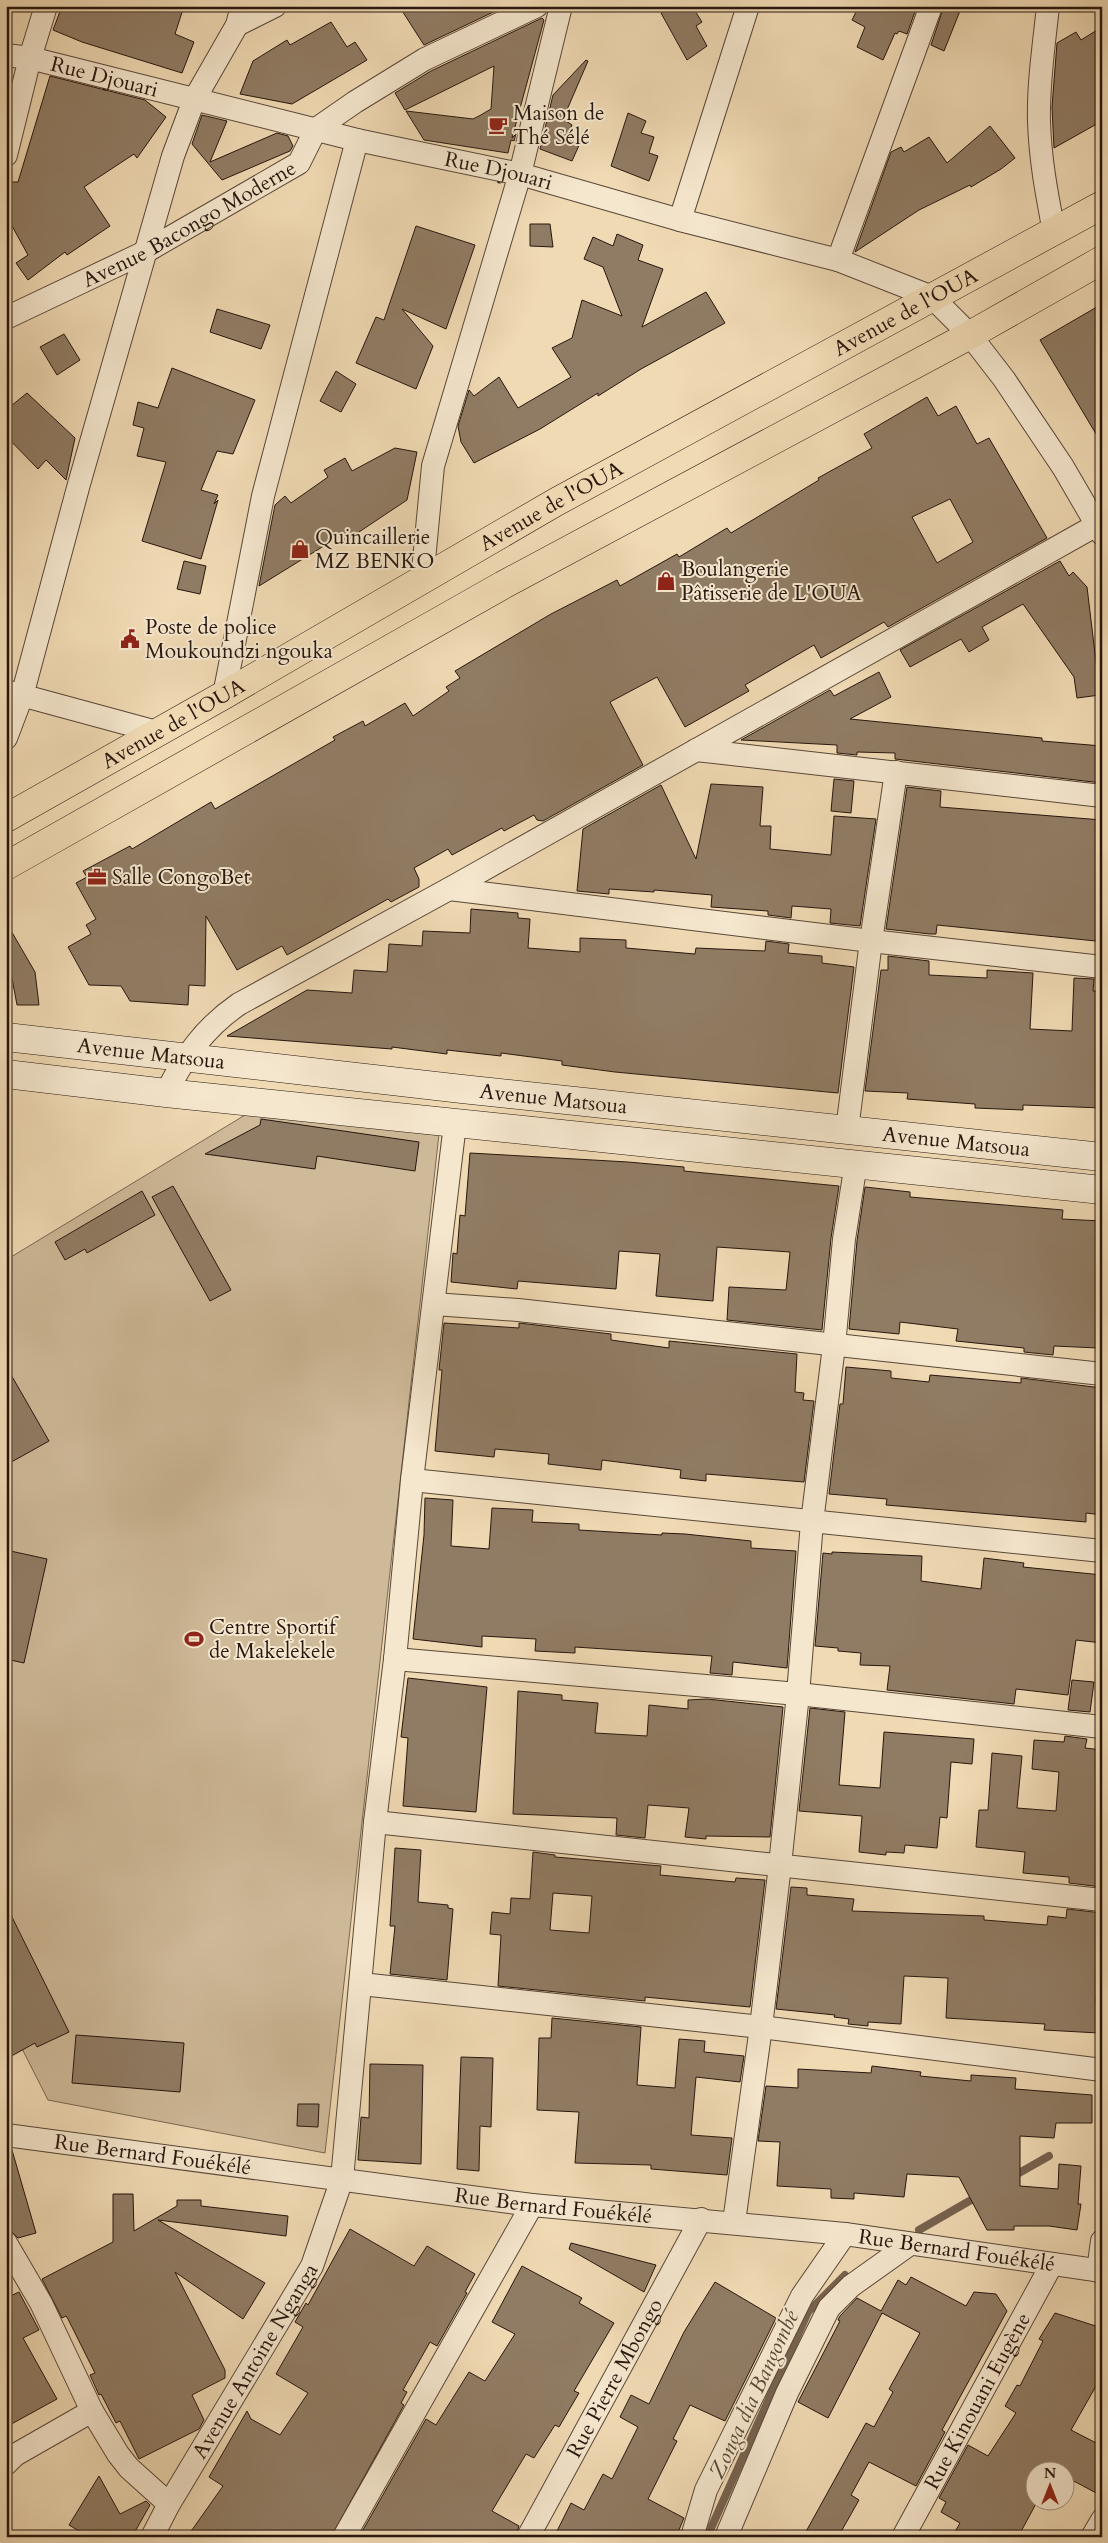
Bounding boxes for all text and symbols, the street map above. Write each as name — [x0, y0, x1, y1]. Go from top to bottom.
street label: Rue Djouari — [48, 50, 161, 105]
place label: Maison de Thé Sélé — [513, 99, 604, 152]
cafe icon: Maison de Thé Sélé — [487, 114, 509, 136]
street label: Rue Djouari — [442, 145, 556, 198]
street label: Avenue Bacongo Moderne — [78, 154, 301, 295]
street label: Avenue de l'OUA — [828, 261, 983, 364]
street label: Avenue de l'OUA — [474, 454, 628, 558]
place label: Quincaillerie MZ BENKO — [315, 523, 434, 576]
shop icon: Quincaillerie MZ BENKO — [289, 538, 311, 560]
place label: Boulangerie Pâtisserie de L'OUA — [681, 555, 861, 608]
shop icon: Boulangerie Pâtisserie de L'OUA — [655, 570, 677, 592]
place label: Poste de police Moukoundzi ngouka — [145, 613, 333, 666]
public building icon: Poste de police Moukoundzi ngouka — [119, 628, 141, 650]
street label: Avenue de l'OUA — [96, 672, 251, 776]
place label: Salle CongoBet — [112, 863, 251, 892]
office icon: Salle CongoBet — [86, 866, 108, 888]
street label: Avenue Matsoua — [76, 1031, 226, 1077]
street label: Avenue Matsoua — [478, 1077, 629, 1121]
street label: Avenue Matsoua — [881, 1120, 1031, 1164]
place label: Centre Sportif de Makelekele — [209, 1613, 339, 1666]
sports icon: Centre Sportif de Makelekele — [183, 1628, 205, 1650]
street label: Rue Bernard Fouékélé — [52, 2128, 253, 2182]
street label: Rue Bernard Fouékélé — [453, 2181, 653, 2231]
street label: Rue Bernard Fouékélé — [857, 2222, 1057, 2279]
street label: Avenue Antoine Nganga — [185, 2258, 325, 2464]
street label: Rue Pierre Mbongo — [560, 2293, 670, 2463]
water label: Zonga dia Bangombé — [702, 2304, 807, 2483]
street label: Rue Kinouani Eugène — [918, 2308, 1038, 2495]
north arrow — [1026, 2460, 1076, 2510]
text: N — [1044, 2464, 1056, 2483]

